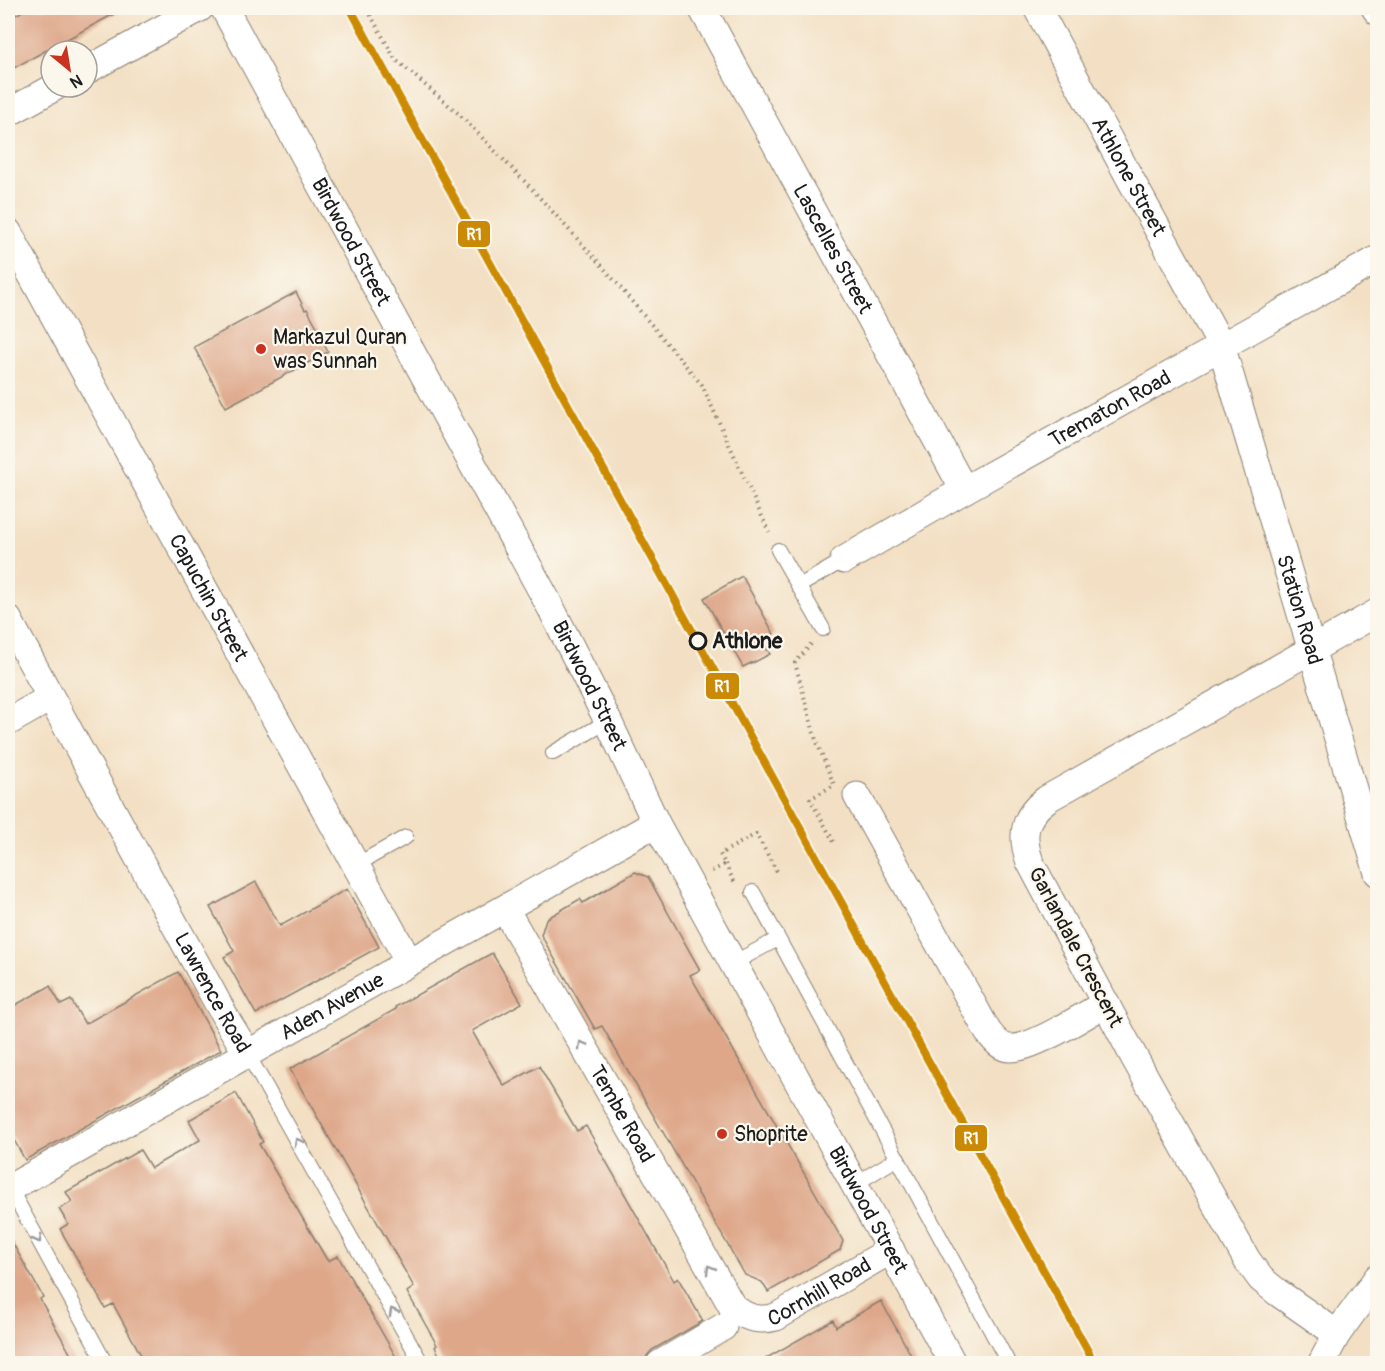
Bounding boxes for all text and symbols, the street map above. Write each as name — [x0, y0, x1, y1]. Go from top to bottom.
north arrow — [39, 39, 99, 99]
text: N — [66, 70, 86, 93]
street label: Athlone Street — [1085, 112, 1172, 242]
street label: Birdwood Street — [305, 173, 397, 311]
street label: Lascelles Street — [786, 180, 879, 319]
line badge: R1 — [457, 220, 491, 248]
text: R1 — [466, 225, 482, 245]
place label: Markazul Quran was Sunnah — [273, 324, 407, 375]
marker: Markazul Quran was Sunnah — [254, 342, 268, 356]
street label: Trematon Road — [1044, 364, 1176, 454]
street label: Capuchin Street — [163, 529, 254, 666]
street label: Station Road — [1270, 552, 1328, 668]
street label: Birdwood Street — [546, 616, 633, 755]
place label: Athlone — [712, 628, 783, 655]
marker: Athlone — [689, 632, 707, 650]
line badge: R1 — [705, 672, 740, 700]
text: R1 — [714, 677, 730, 697]
street label: Garlandale Crescent — [1022, 862, 1129, 1032]
street label: Lawrence Road — [168, 928, 257, 1058]
street label: Aden Avenue — [275, 966, 389, 1047]
one-way arrow — [578, 1040, 589, 1051]
street label: Tembe Road — [583, 1061, 660, 1168]
place label: Shoprite — [734, 1121, 808, 1148]
line badge: R1 — [954, 1124, 988, 1152]
marker: Shoprite — [715, 1127, 729, 1141]
text: R1 — [963, 1129, 979, 1149]
one-way arrow — [293, 1138, 305, 1149]
street label: Birdwood Street — [822, 1142, 914, 1279]
one-way arrow — [31, 1233, 42, 1244]
street label: Cornhill Road — [765, 1252, 876, 1333]
one-way arrow — [706, 1264, 718, 1275]
one-way arrow — [389, 1308, 400, 1319]

